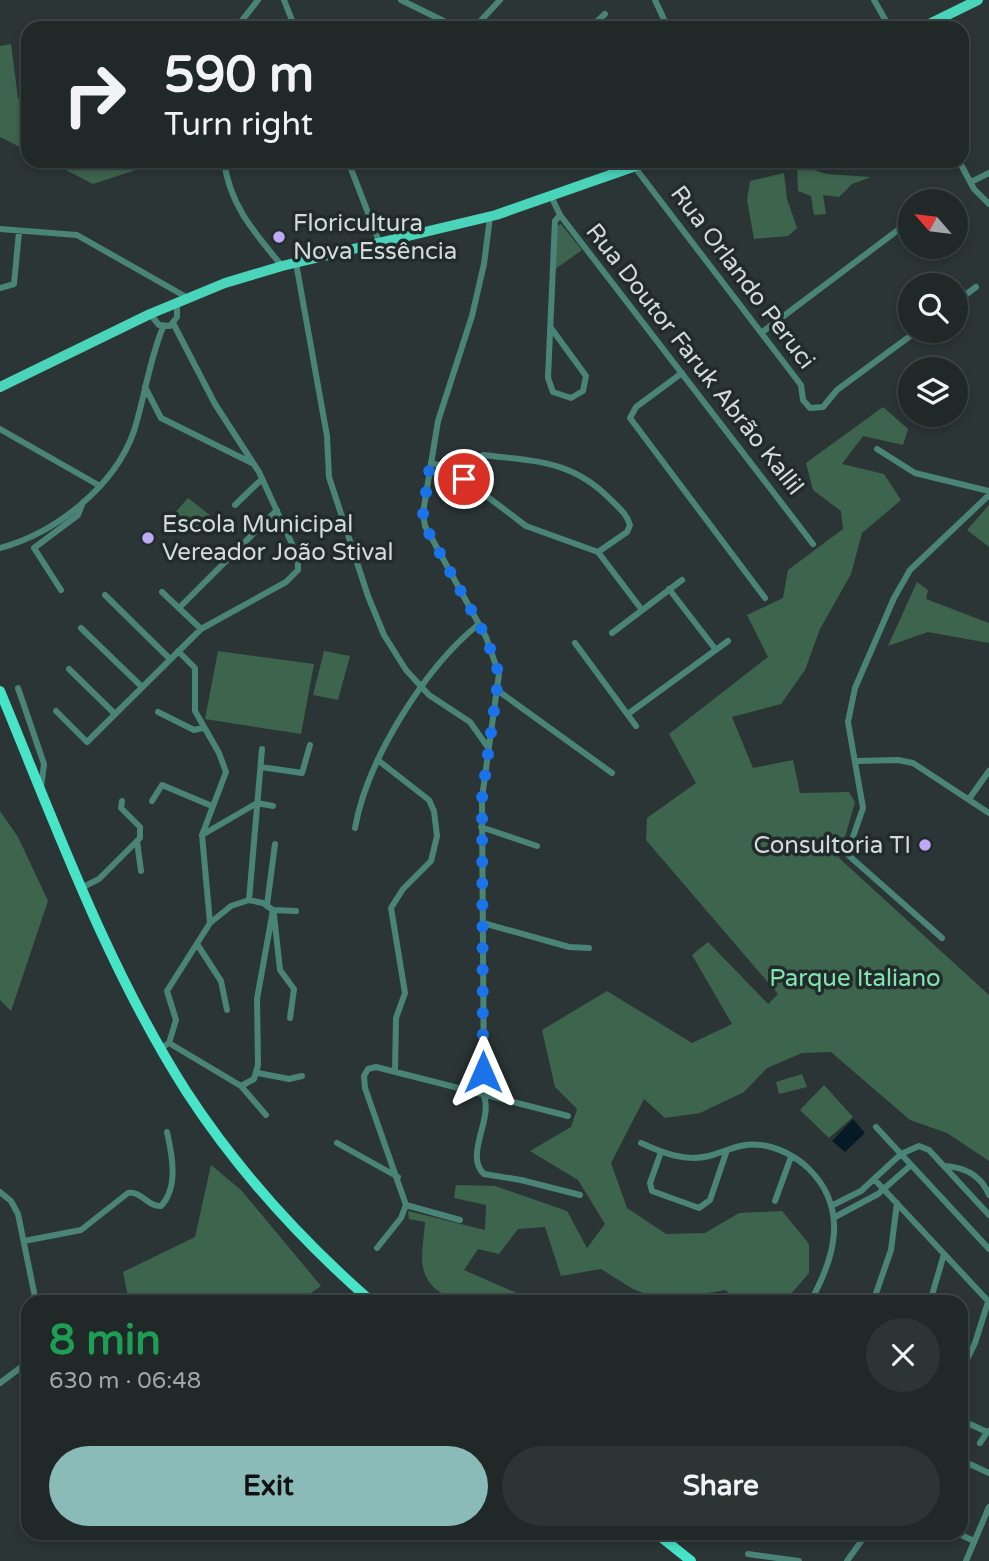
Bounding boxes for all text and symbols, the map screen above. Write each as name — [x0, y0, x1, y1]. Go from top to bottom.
text: 590 m — [164, 46, 314, 105]
icon: right — [49, 49, 140, 140]
text: Turn right — [164, 106, 313, 144]
street label: Rua Orlando Peruci — [664, 180, 821, 375]
north arrow — [898, 189, 968, 259]
map controls — [898, 189, 968, 427]
place label: Floricultura Nova Essência — [293, 209, 457, 266]
street label: Rua Doutor Faruk Abrão Kallil — [580, 218, 810, 501]
marker: Floricultura Nova Essência — [271, 229, 287, 245]
button: search — [898, 273, 968, 343]
button: layers — [898, 357, 968, 427]
pin — [434, 449, 494, 509]
icon: arrive — [445, 460, 483, 498]
place label: Escola Municipal Vereador João Stival — [162, 510, 394, 567]
marker: Escola Municipal Vereador João Stival — [140, 530, 156, 546]
place label: Consultoria TI — [753, 831, 911, 860]
marker: Consultoria TI — [917, 837, 933, 853]
park label: Parque Italiano — [769, 964, 941, 993]
position arrow — [446, 1035, 520, 1109]
text: 8 min — [49, 1315, 161, 1366]
button: close — [866, 1318, 940, 1392]
text: 630 m · 06:48 — [49, 1367, 201, 1395]
button: Exit — [49, 1446, 488, 1526]
button: Share — [502, 1446, 940, 1526]

